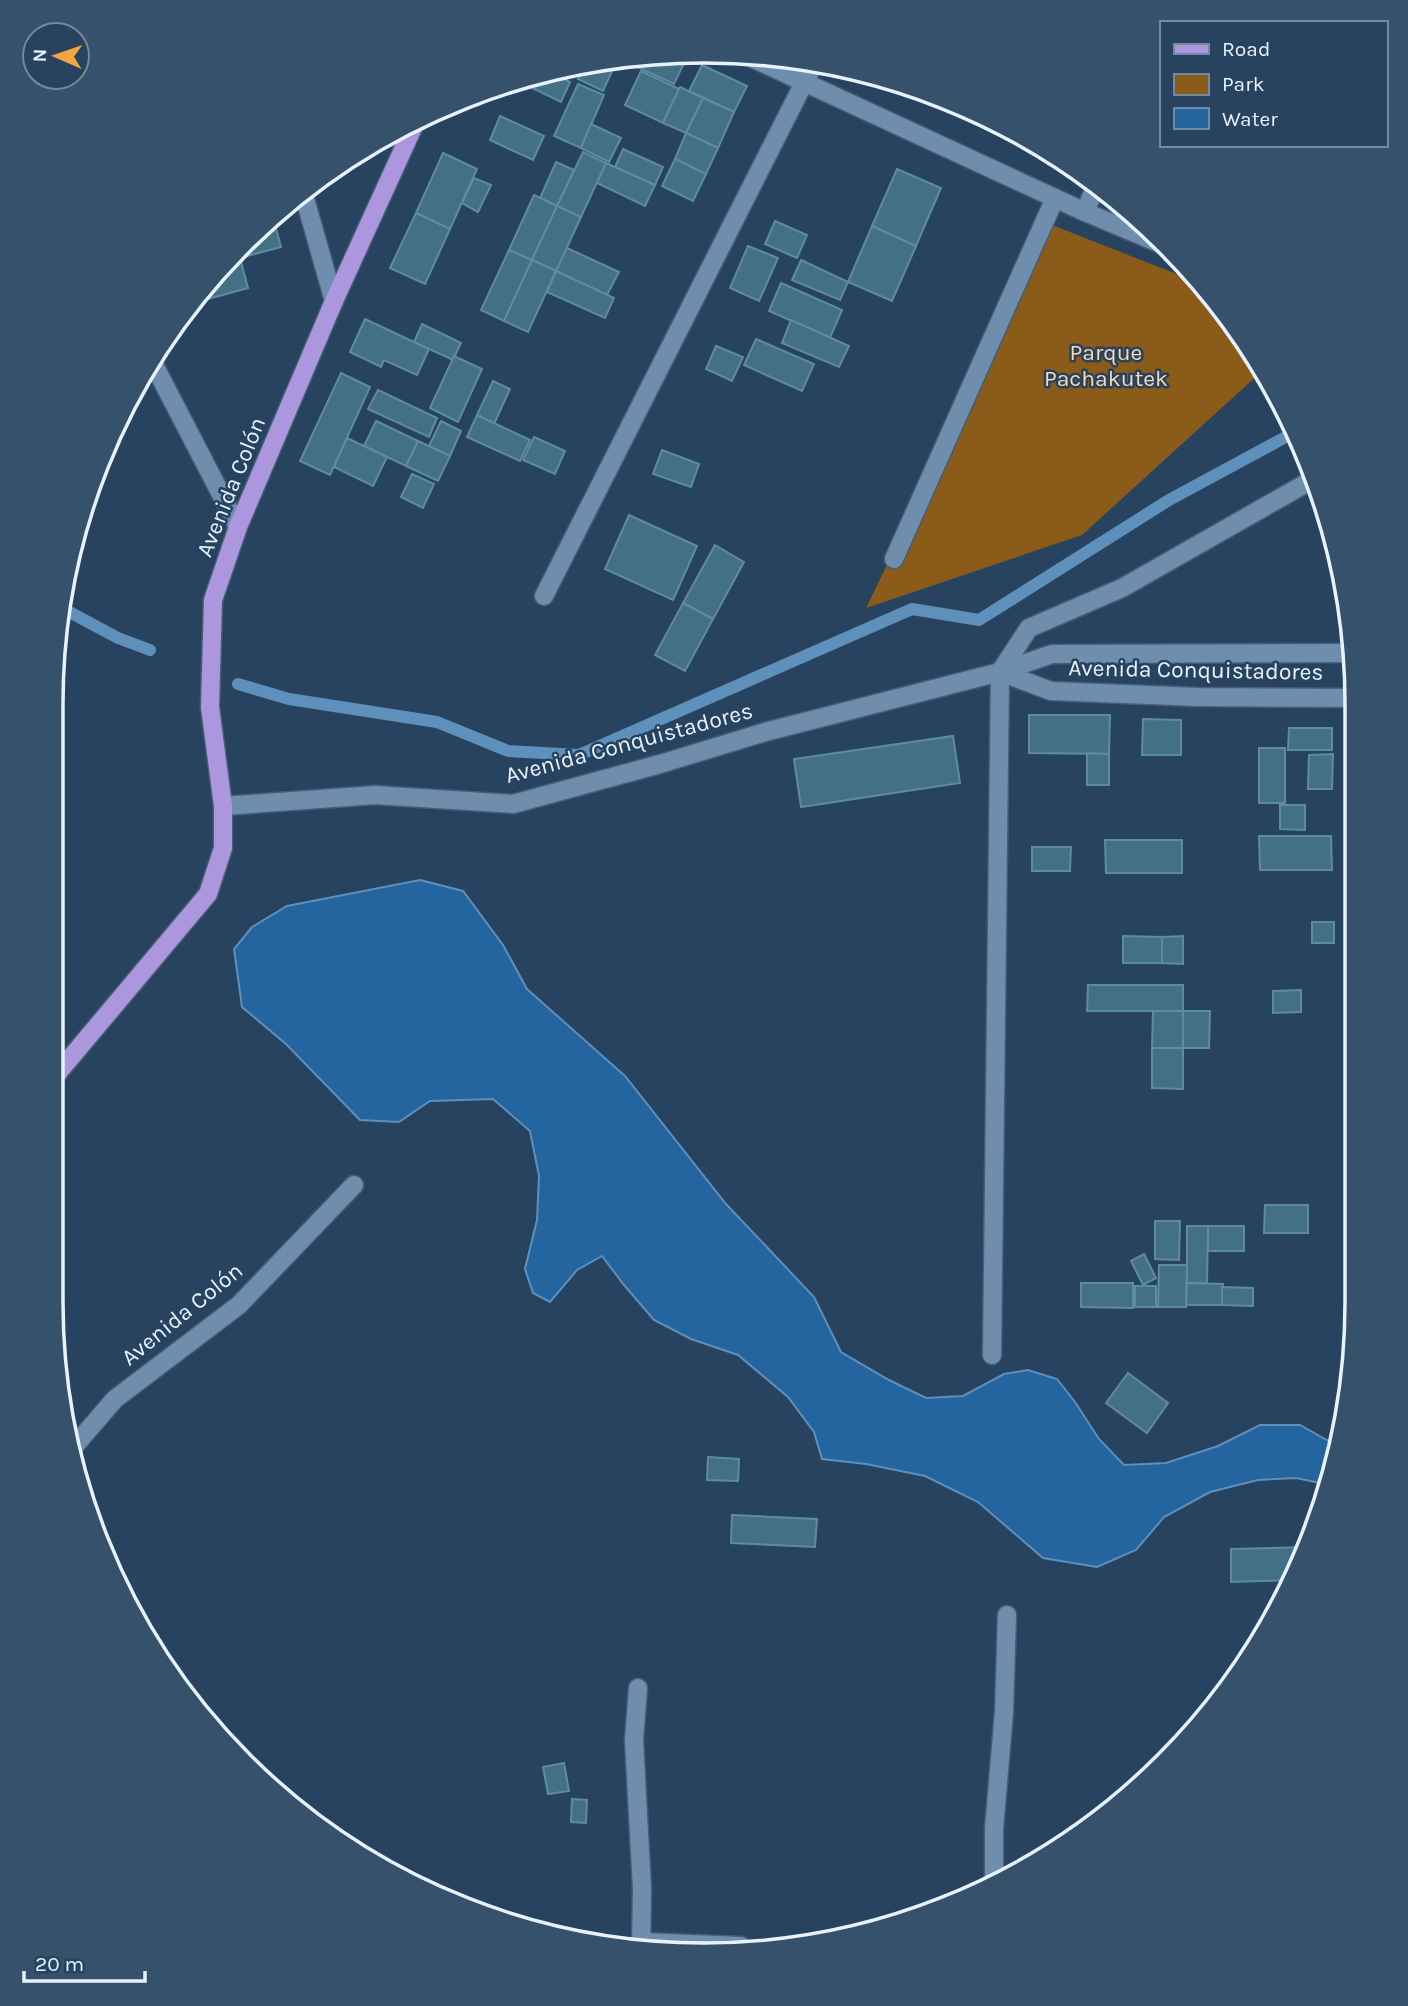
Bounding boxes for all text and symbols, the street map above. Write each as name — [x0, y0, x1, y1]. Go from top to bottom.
north arrow — [21, 21, 91, 91]
legend — [1160, 21, 1387, 147]
text: Road — [1222, 37, 1270, 61]
text: N — [29, 48, 51, 63]
text: Park — [1222, 72, 1265, 96]
text: Water — [1222, 107, 1278, 131]
park label: Parque Pachakutek — [1044, 339, 1168, 392]
street label: Avenida Colón — [191, 413, 271, 561]
street label: Avenida Conquistadores — [1068, 654, 1324, 686]
street label: Avenida Conquistadores — [502, 697, 756, 789]
street label: Avenida Colón — [116, 1257, 248, 1371]
scale bar — [24, 1940, 145, 1984]
text: 20 m — [35, 1952, 84, 1976]

